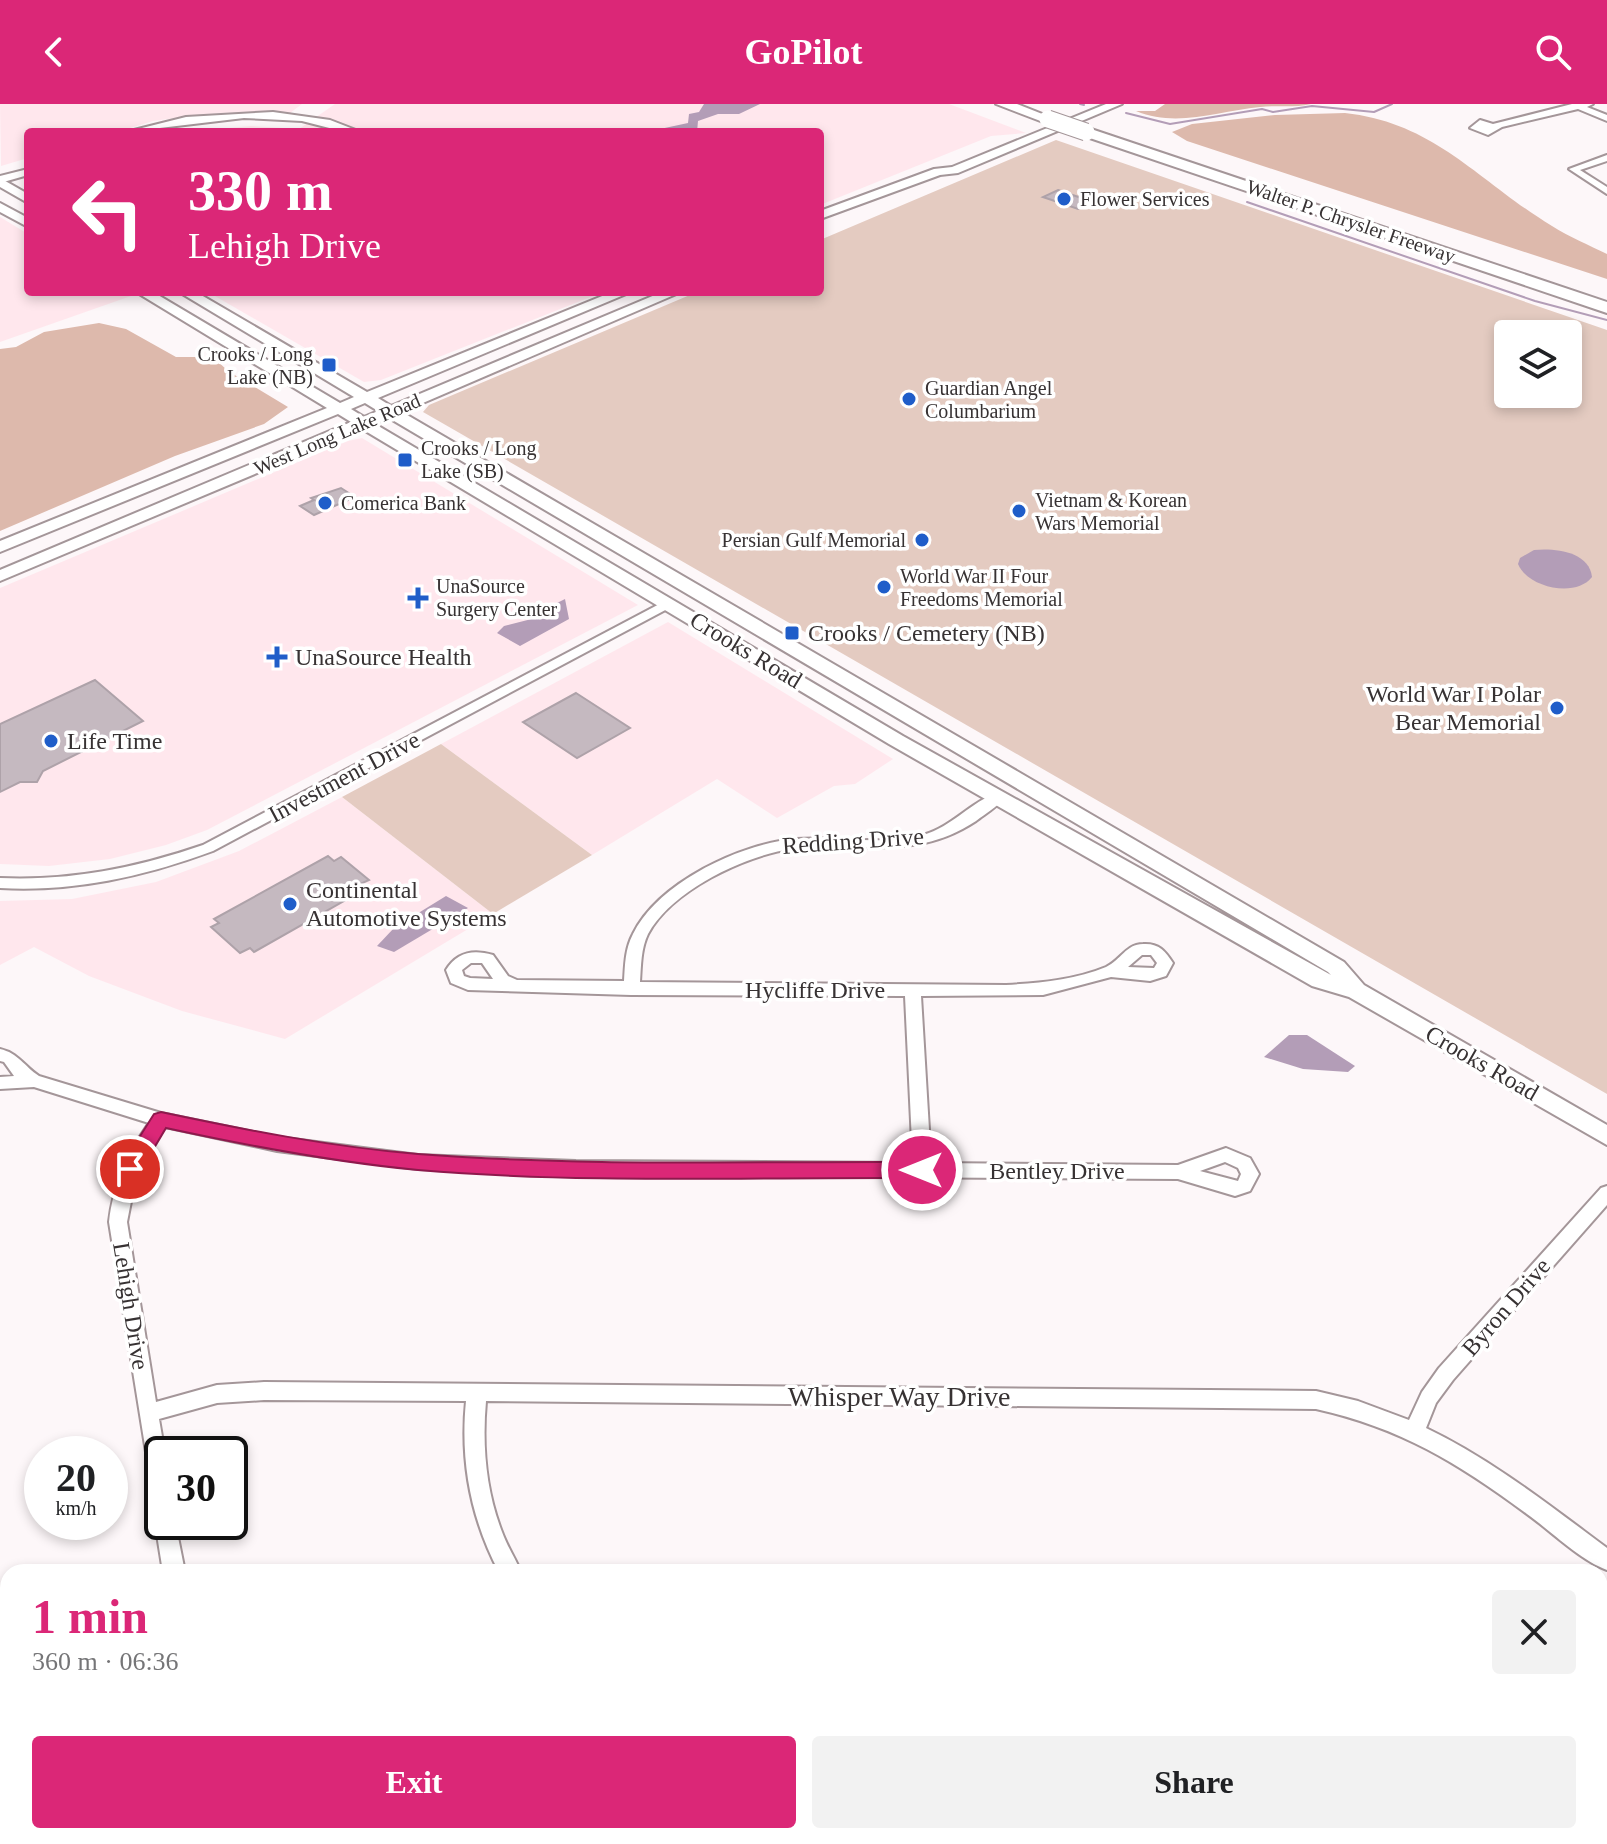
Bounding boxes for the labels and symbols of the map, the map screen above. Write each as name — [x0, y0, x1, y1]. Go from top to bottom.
street label: Walter P. Chrysler Freeway — [1243, 175, 1458, 268]
place label: Flower Services — [1080, 188, 1210, 210]
marker: Flower Services — [1055, 190, 1073, 208]
place label: Crooks / Long Lake (NB) — [197, 343, 313, 389]
marker: Crooks / Long Lake (NB) — [320, 356, 338, 374]
place label: Guardian Angel Columbarium — [925, 377, 1053, 422]
street label: West Long Lake Road — [250, 389, 424, 480]
marker: Guardian Angel Columbarium — [900, 390, 918, 408]
place label: Crooks / Long Lake (SB) — [421, 437, 537, 483]
marker: Crooks / Long Lake (SB) — [396, 451, 414, 469]
place label: Vietnam & Korean Wars Memorial — [1035, 489, 1187, 534]
place label: Comerica Bank — [341, 492, 466, 514]
marker: Comerica Bank — [316, 494, 334, 512]
marker: Vietnam & Korean Wars Memorial — [1010, 502, 1028, 520]
place label: Persian Gulf Memorial — [722, 529, 906, 551]
marker: Persian Gulf Memorial — [913, 531, 931, 549]
place label: World War II Four Freedoms Memorial — [900, 565, 1063, 610]
place label: UnaSource Surgery Center — [436, 575, 558, 621]
marker: World War II Four Freedoms Memorial — [875, 578, 893, 596]
marker: UnaSource Surgery Center — [407, 587, 429, 609]
street label: Crooks Road — [685, 606, 807, 694]
place label: Crooks / Cemetery (NB) — [808, 620, 1045, 646]
marker: Crooks / Cemetery (NB) — [783, 624, 801, 642]
place label: UnaSource Health — [295, 644, 472, 670]
marker: UnaSource Health — [266, 646, 288, 668]
place label: World War I Polar Bear Memorial — [1366, 681, 1541, 735]
marker: World War I Polar Bear Memorial — [1548, 699, 1566, 717]
street label: Investment Drive — [264, 726, 424, 828]
place label: Life Time — [67, 728, 162, 754]
marker: Life Time — [42, 732, 60, 750]
street label: Redding Drive — [781, 823, 925, 859]
place label: Continental Automotive Systems — [306, 877, 507, 931]
marker: Continental Automotive Systems — [281, 895, 299, 913]
street label: Hycliffe Drive — [745, 977, 885, 1003]
street label: Crooks Road — [1421, 1020, 1543, 1106]
position arrow — [880, 1128, 964, 1212]
pin — [96, 1135, 164, 1203]
street label: Bentley Drive — [989, 1158, 1125, 1184]
street label: Lehigh Drive — [108, 1240, 154, 1372]
street label: Byron Drive — [1457, 1253, 1555, 1361]
street label: Whisper Way Drive — [788, 1381, 1010, 1412]
speed limit sign: 30 — [144, 1436, 248, 1540]

